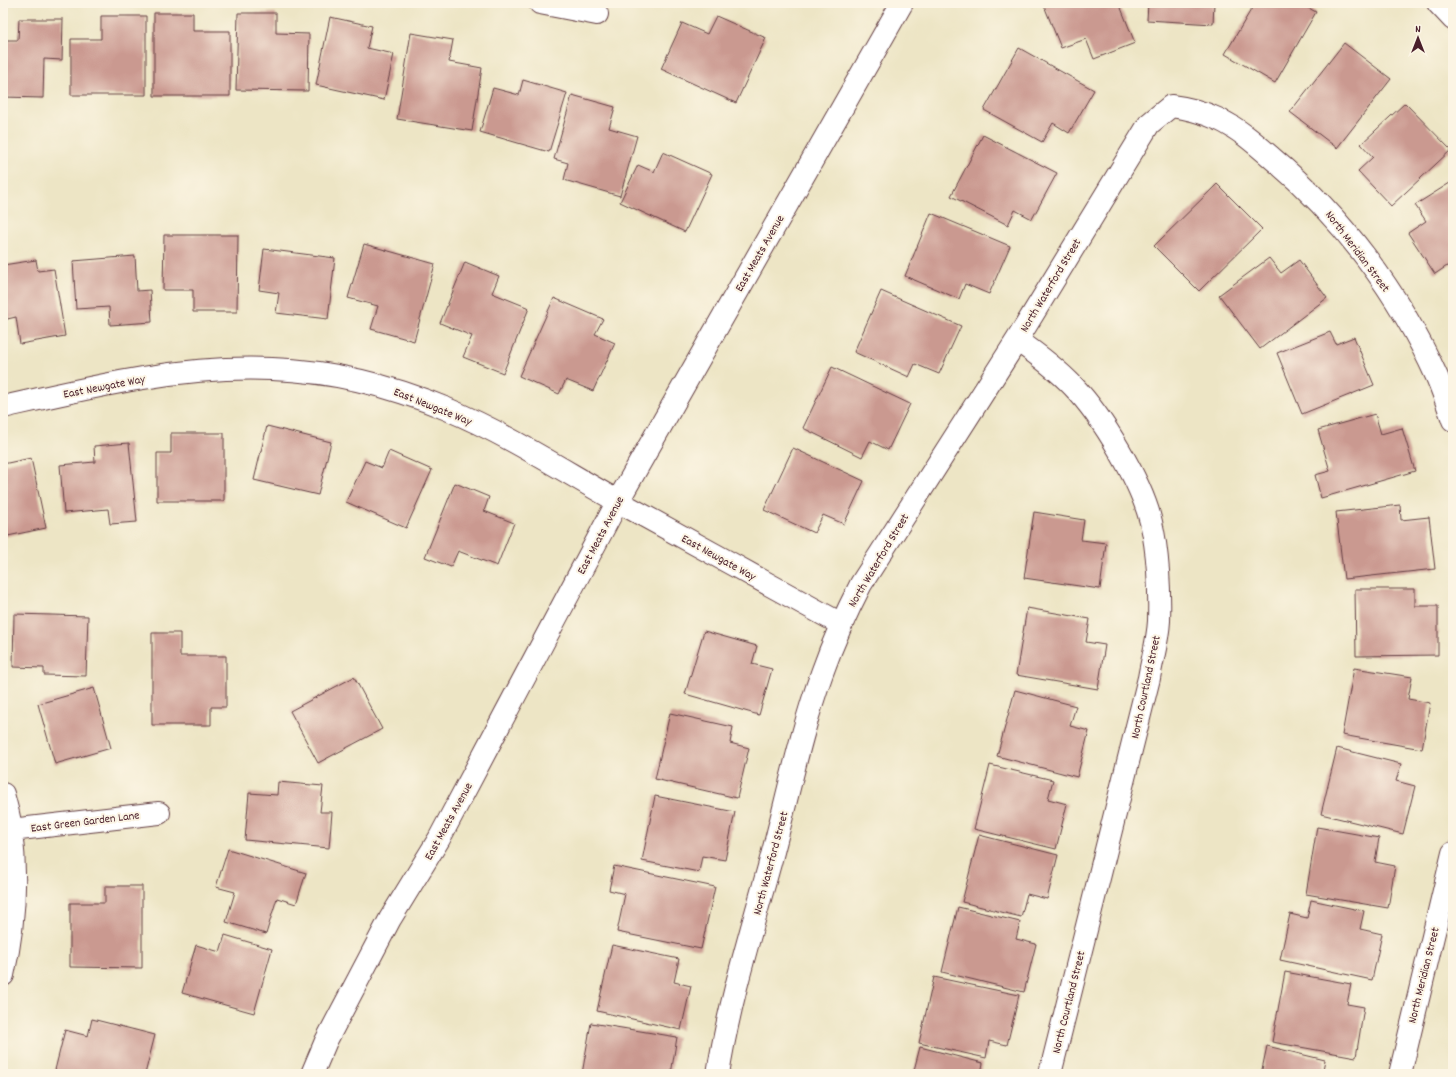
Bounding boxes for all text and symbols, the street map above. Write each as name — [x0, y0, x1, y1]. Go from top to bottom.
north arrow — [1398, 18, 1438, 58]
text: N — [1415, 22, 1421, 38]
street label: North Meridian Street — [1320, 208, 1393, 297]
street label: East Meats Avenue — [731, 212, 789, 295]
street label: North Waterford Street — [1017, 235, 1086, 336]
street label: East Newgate Way — [62, 371, 148, 404]
street label: East Newgate Way — [391, 384, 475, 431]
street label: East Meats Avenue — [574, 494, 629, 578]
street label: North Waterford Street — [845, 510, 914, 611]
street label: East Newgate Way — [678, 531, 760, 586]
street label: North Courtland Street — [1127, 633, 1166, 741]
street label: East Meats Avenue — [421, 780, 478, 864]
street label: East Green Garden Lane — [30, 807, 140, 838]
street label: North Waterford Street — [749, 809, 794, 917]
street label: North Meridian Street — [1404, 925, 1445, 1025]
street label: North Courtland Street — [1048, 949, 1091, 1055]

